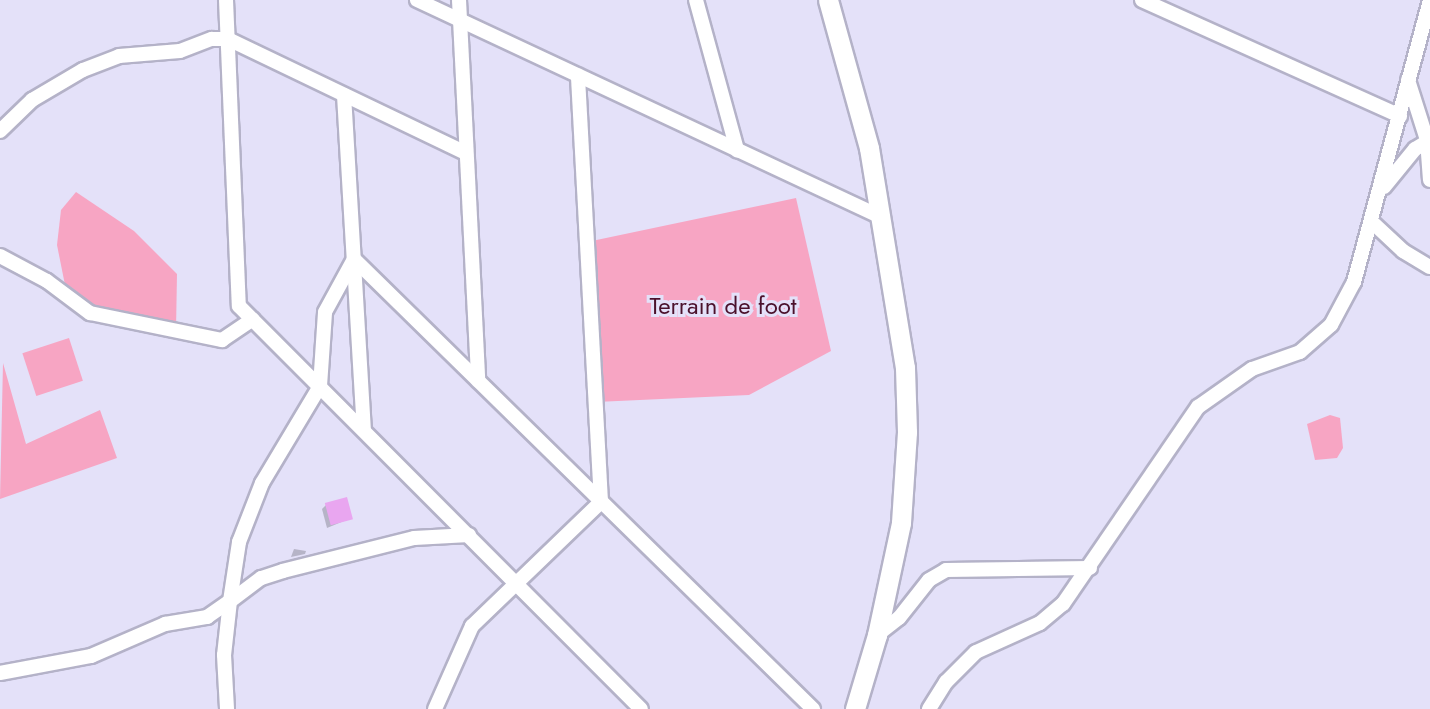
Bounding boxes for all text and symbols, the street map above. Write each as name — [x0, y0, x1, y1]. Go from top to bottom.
park label: Terrain de foot — [649, 292, 797, 320]

